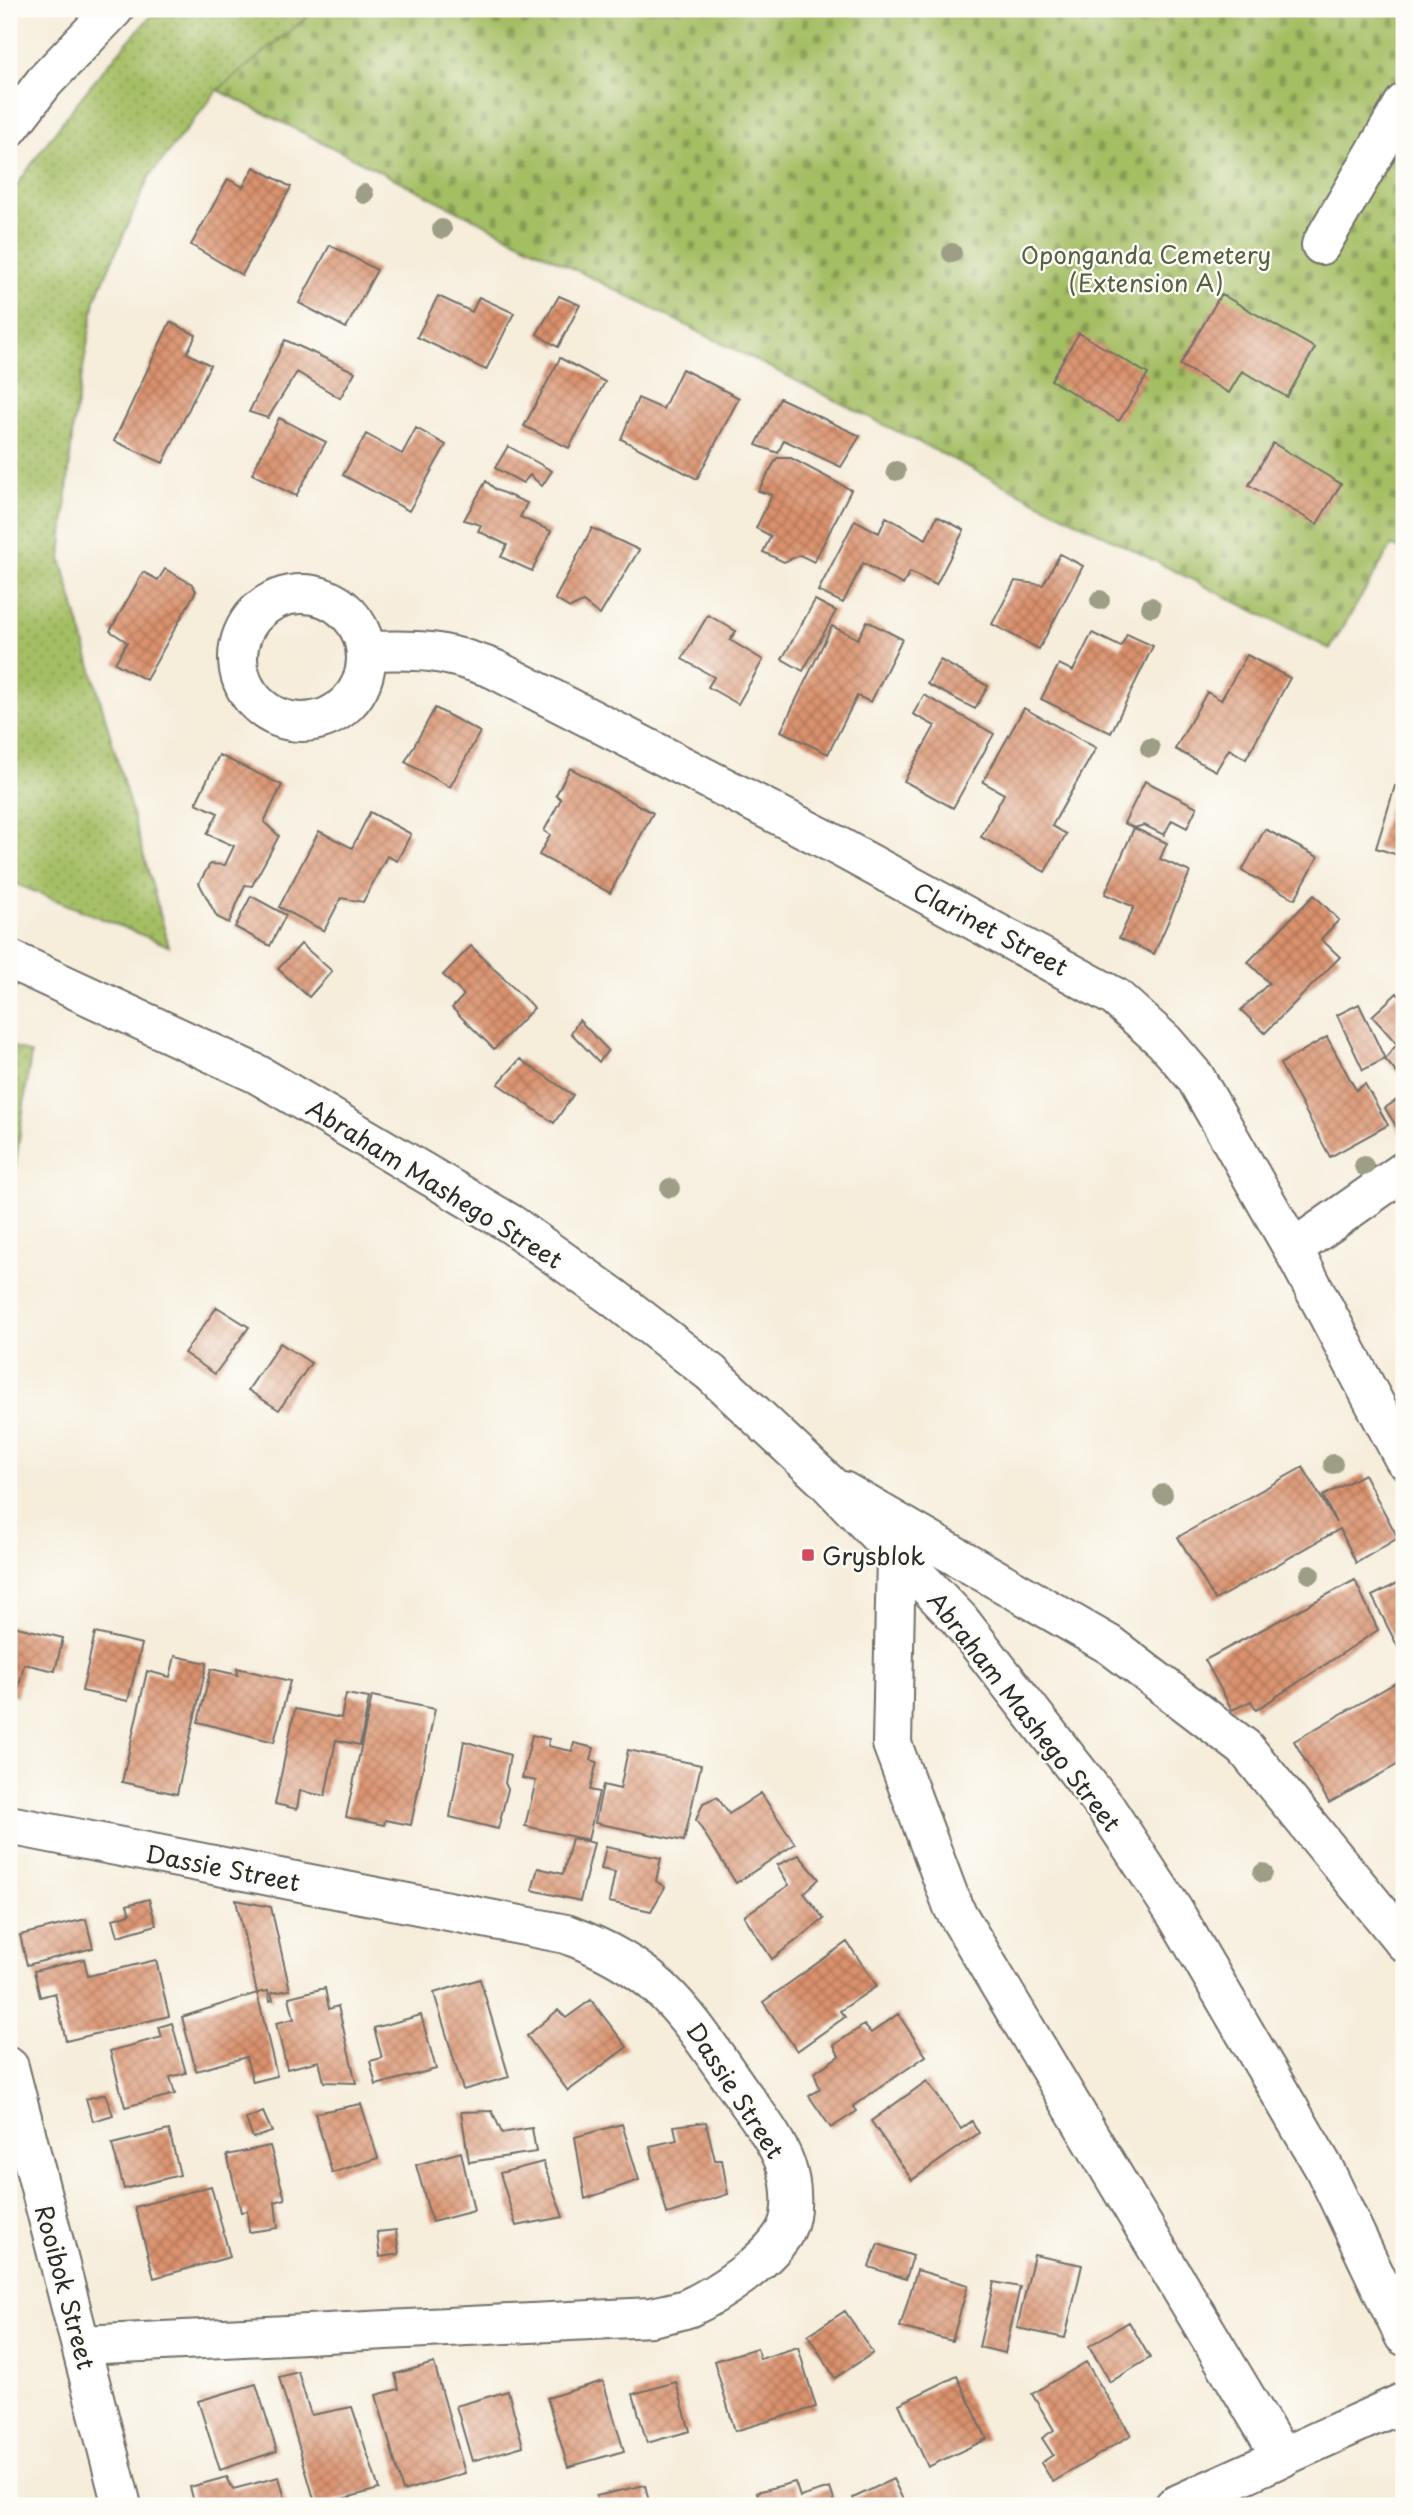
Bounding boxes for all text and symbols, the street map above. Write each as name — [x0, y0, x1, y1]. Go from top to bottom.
park label: Oponganda Cemetery (Extension A) — [1021, 236, 1271, 300]
street label: Clarinet Street — [907, 872, 1075, 984]
street label: Abraham Mashego Street — [300, 1089, 570, 1277]
place label: Grysblok — [822, 1537, 925, 1573]
marker: Grysblok — [800, 1547, 816, 1563]
street label: Abraham Mashego Street — [920, 1583, 1130, 1839]
street label: Dassie Street — [143, 1834, 303, 1900]
street label: Dassie Street — [678, 2015, 794, 2166]
street label: Rooibok Street — [27, 2201, 105, 2374]

